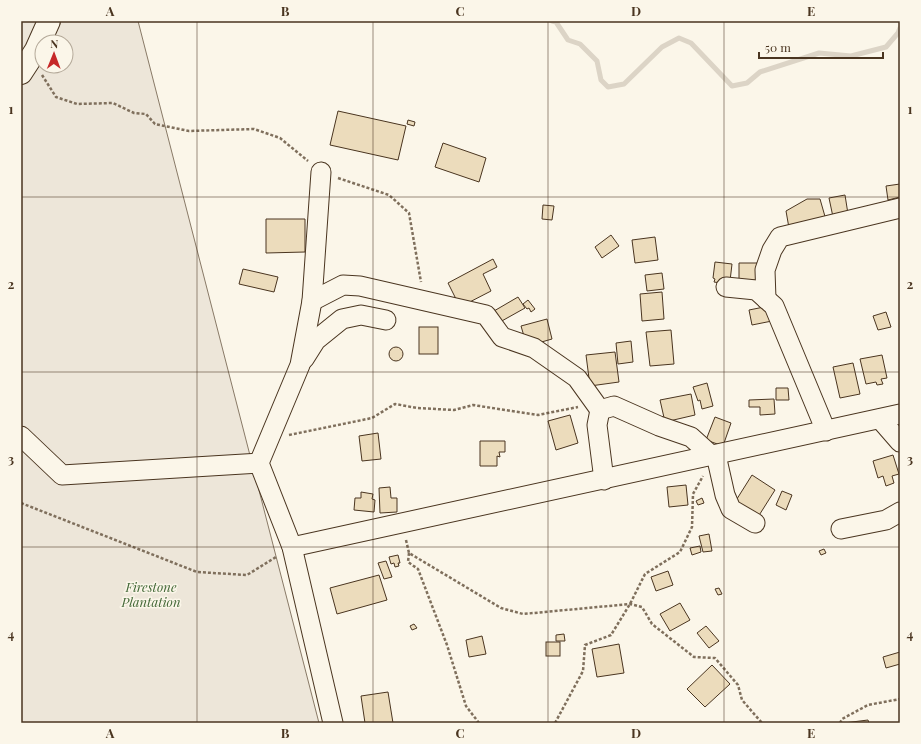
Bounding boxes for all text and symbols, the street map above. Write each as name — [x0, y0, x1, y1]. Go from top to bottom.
text: A — [105, 2, 115, 19]
text: B — [281, 2, 290, 19]
text: C — [455, 2, 465, 19]
text: D — [631, 2, 641, 19]
text: E — [807, 2, 815, 19]
north arrow — [34, 34, 74, 74]
scale bar — [759, 34, 883, 60]
text: N — [50, 36, 58, 51]
text: 50 m — [765, 39, 791, 55]
text: 1 — [9, 100, 14, 117]
text: 1 — [908, 100, 913, 117]
text: 2 — [8, 275, 15, 292]
text: 2 — [907, 275, 914, 292]
text: 3 — [8, 450, 14, 467]
text: 3 — [907, 450, 913, 467]
park label: Firestone Plantation — [121, 578, 180, 610]
text: 4 — [8, 625, 15, 642]
text: 4 — [907, 625, 914, 642]
text: A — [105, 724, 115, 741]
text: B — [281, 724, 290, 741]
text: C — [455, 724, 465, 741]
text: D — [631, 724, 641, 741]
text: E — [807, 724, 815, 741]

